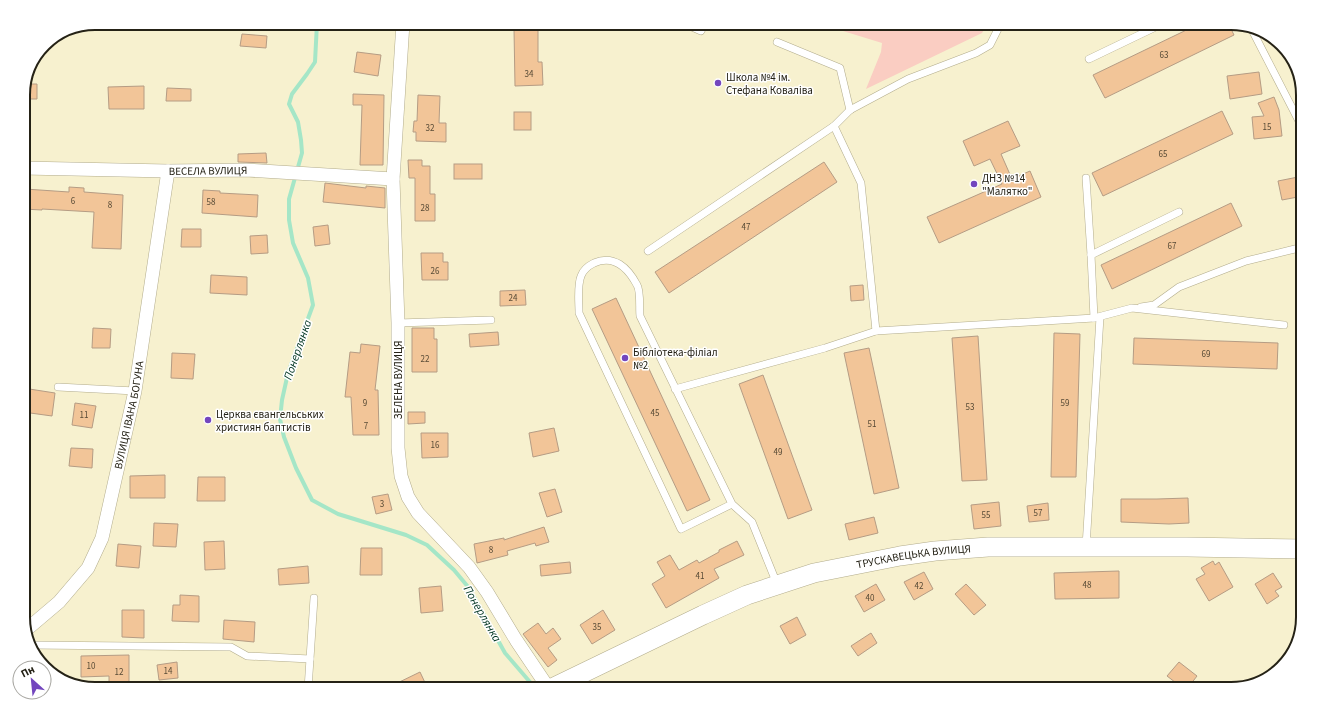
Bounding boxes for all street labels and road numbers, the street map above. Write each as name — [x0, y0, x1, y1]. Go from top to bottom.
street label: ВЕСЕЛА ВУЛИЦЯ — [169, 162, 247, 178]
street label: ЗЕЛЕНА ВУЛИЦЯ — [391, 341, 406, 419]
street label: ВУЛИЦЯ ІВАНА БОГУНА — [110, 360, 147, 470]
street label: ТРУСКАВЕЦЬКА ВУЛИЦЯ — [855, 541, 971, 572]

